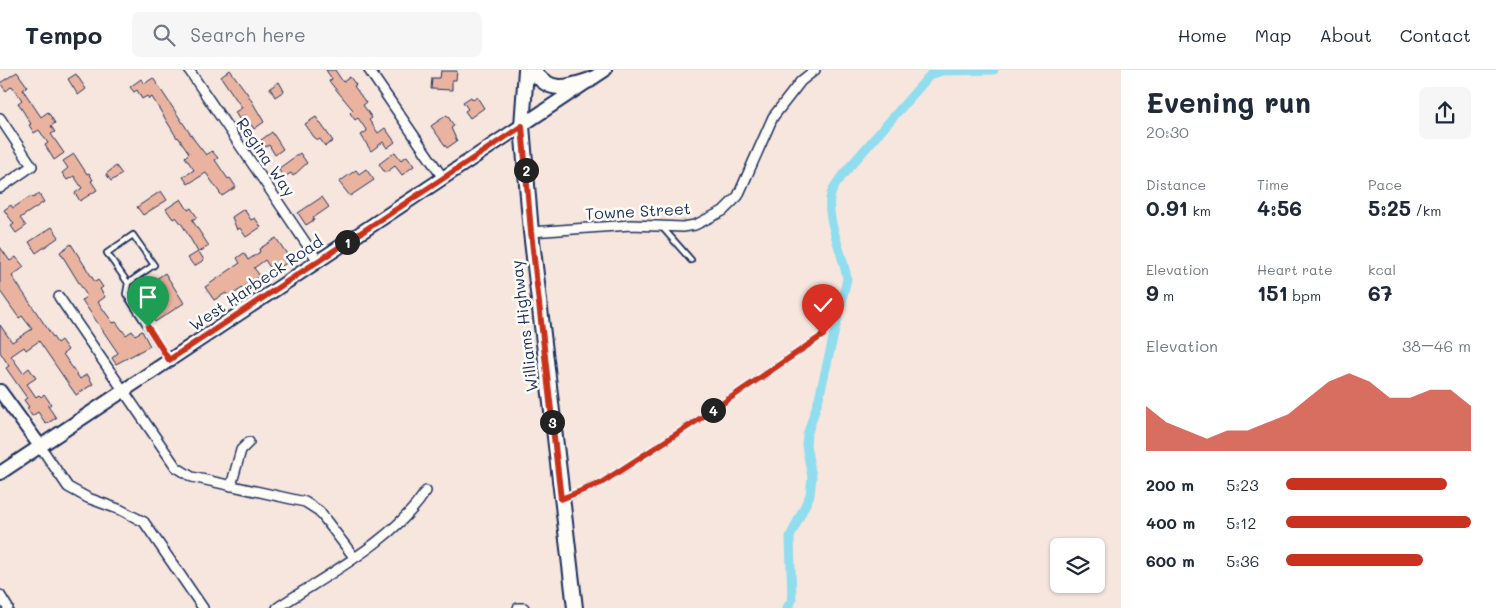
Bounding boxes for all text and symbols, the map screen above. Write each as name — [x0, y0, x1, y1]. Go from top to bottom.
search box — [132, 12, 482, 57]
text: Tempo — [25, 19, 102, 50]
icon: search — [150, 21, 178, 49]
text: Search here — [190, 22, 306, 47]
text: Home — [1178, 23, 1227, 47]
text: Map — [1255, 23, 1291, 47]
text: About — [1319, 23, 1372, 47]
text: Contact — [1400, 23, 1471, 47]
text: Evening run — [1146, 84, 1311, 120]
button: share — [1419, 87, 1471, 139]
street label: Regina Way — [232, 113, 300, 200]
text: 20:30 — [1146, 121, 1189, 142]
pin: 2 — [514, 158, 538, 182]
text: 2 — [523, 161, 530, 180]
text: Distance — [1146, 175, 1206, 194]
text: Time — [1257, 175, 1289, 194]
text: Pace — [1368, 175, 1402, 194]
text: 0.91 — [1146, 194, 1188, 221]
text: 4:56 — [1257, 194, 1302, 221]
text: 5:25 — [1368, 194, 1411, 221]
street label: Towne Street — [585, 197, 691, 224]
text: km — [1188, 201, 1211, 220]
text: /km — [1411, 201, 1441, 220]
street label: West Harbeck Road — [185, 230, 326, 335]
pin: 1 — [334, 230, 360, 254]
text: 1 — [344, 233, 351, 252]
street label: Williams Highway — [505, 259, 542, 393]
text: Elevation — [1146, 260, 1209, 279]
text: Heart rate — [1257, 260, 1333, 279]
text: kcal — [1368, 260, 1396, 279]
pin — [127, 276, 169, 327]
text: 9 — [1146, 279, 1159, 306]
text: 151 — [1257, 279, 1288, 306]
text: 67 — [1368, 279, 1392, 306]
icon: arrive — [134, 283, 162, 311]
pin — [802, 284, 844, 335]
text: m — [1159, 286, 1174, 305]
text: bpm — [1288, 286, 1321, 305]
icon: check — [809, 291, 837, 319]
text: Elevation — [1146, 335, 1218, 356]
text: 38–46 m — [1402, 335, 1471, 356]
pin: 4 — [700, 398, 726, 422]
text: 4 — [709, 401, 718, 420]
pin: 3 — [540, 410, 564, 434]
text: 3 — [548, 413, 557, 432]
text: 200 m — [1146, 474, 1194, 495]
text: 5:23 — [1226, 474, 1259, 495]
text: 400 m — [1146, 512, 1195, 533]
text: 5:12 — [1226, 512, 1256, 533]
map controls — [1050, 538, 1105, 593]
button: layers — [1050, 538, 1105, 593]
text: 600 m — [1146, 550, 1195, 571]
text: 5:36 — [1226, 550, 1259, 571]

